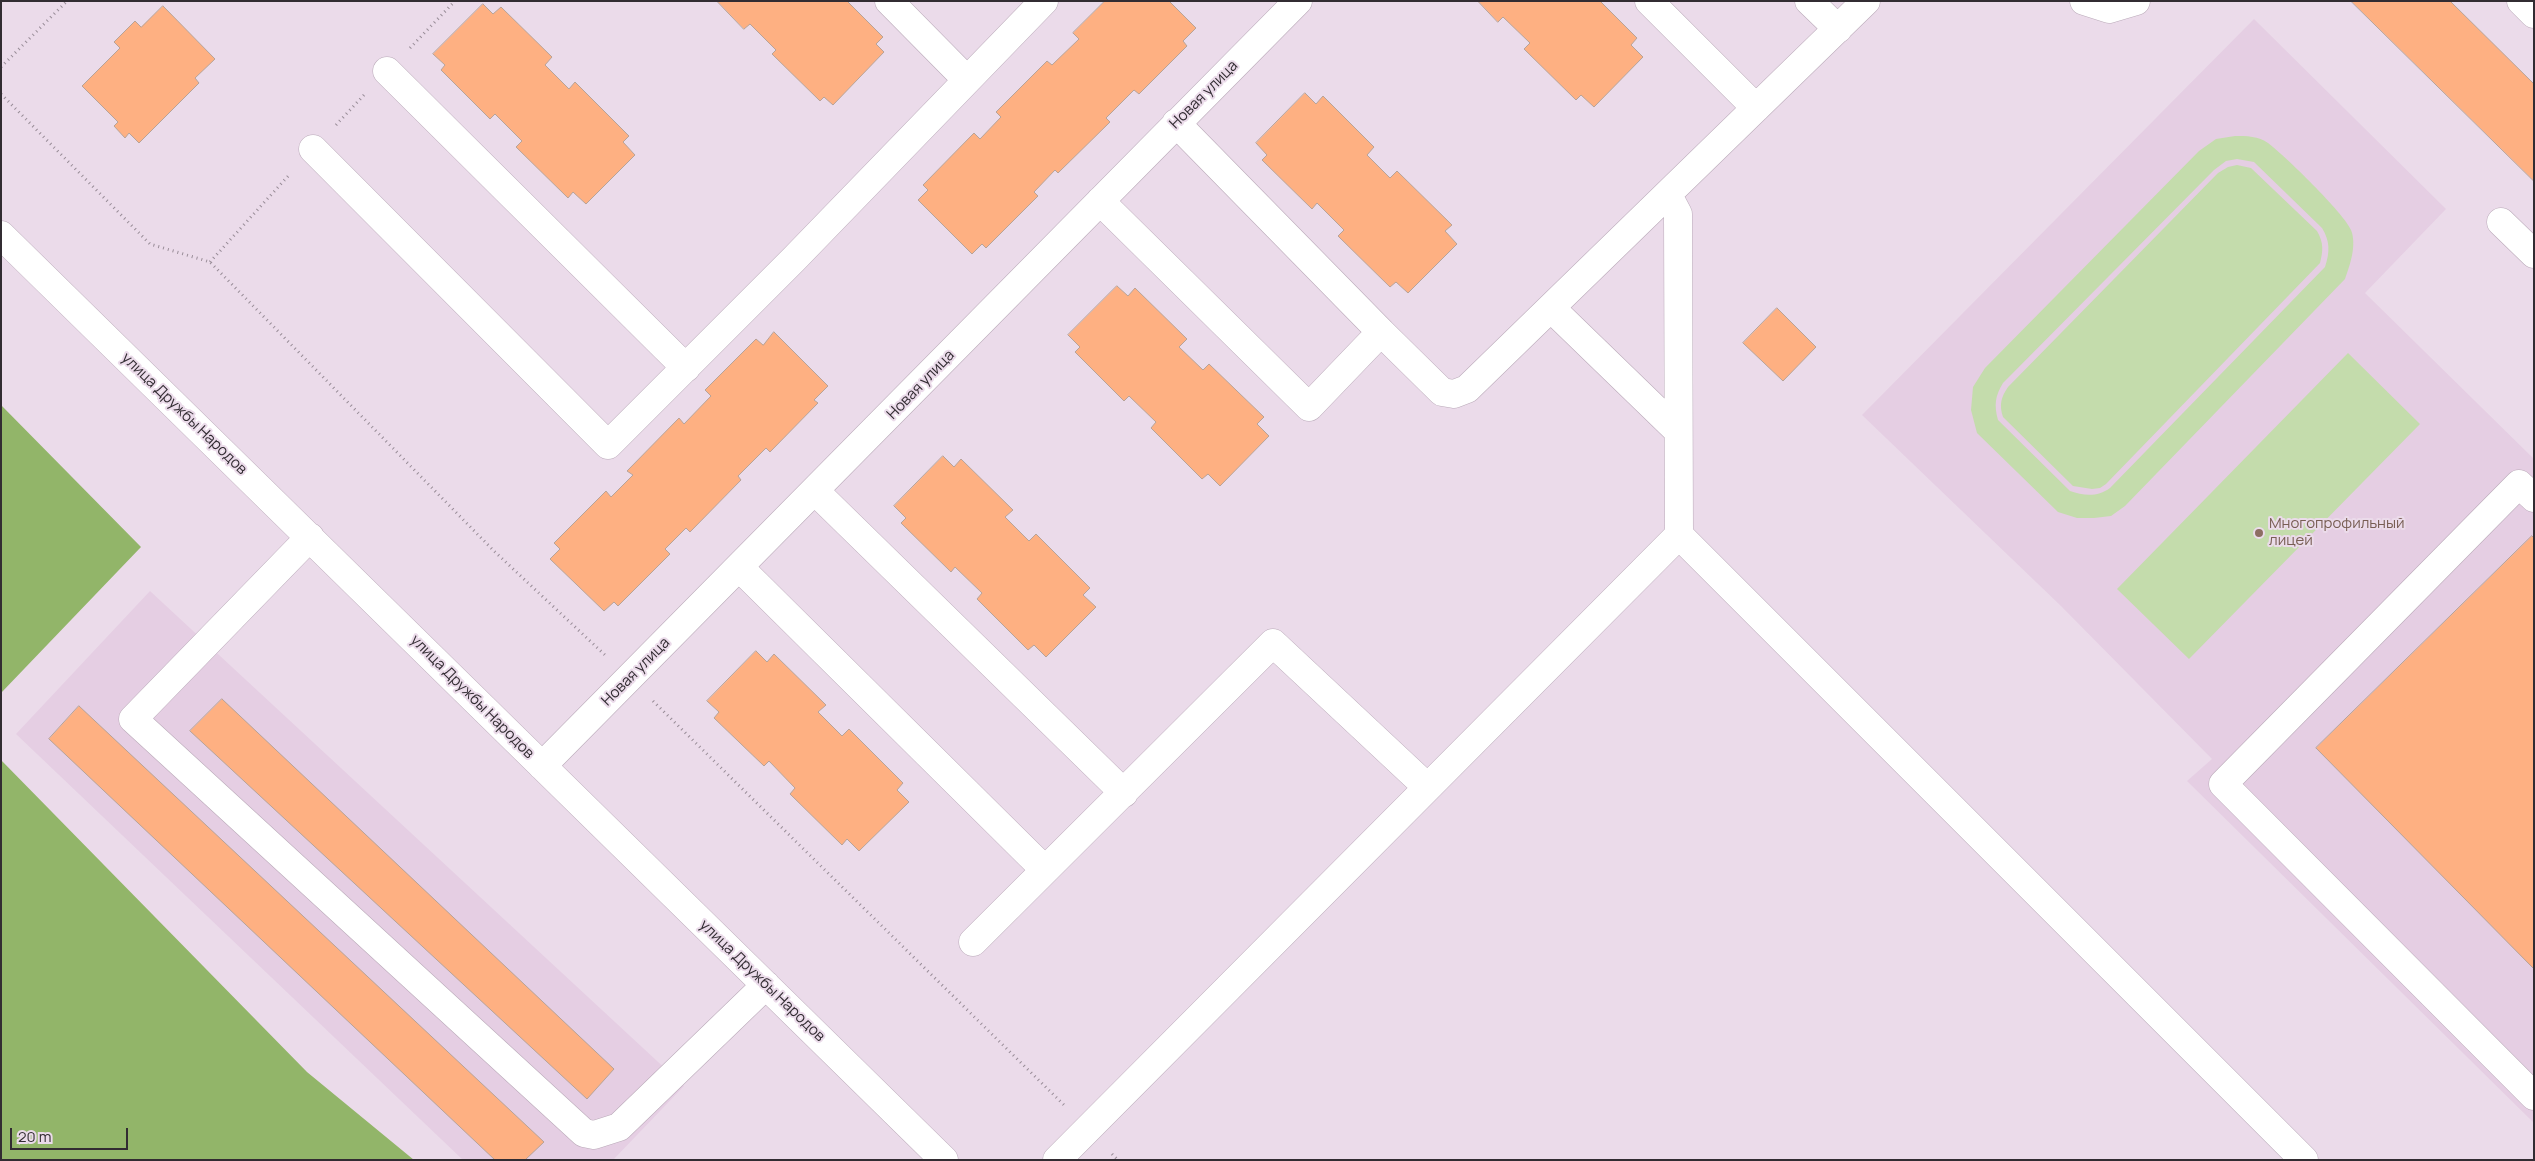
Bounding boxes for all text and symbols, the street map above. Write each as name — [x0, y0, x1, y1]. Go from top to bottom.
street label: Новая улица — [1166, 57, 1242, 133]
street label: Новая улица — [884, 347, 958, 423]
street label: улица Дружбы Народов — [118, 349, 250, 479]
place label: Многопрофильный лицей — [2269, 515, 2405, 550]
marker: Многопрофильный лицей — [2253, 527, 2265, 539]
street label: улица Дружбы Народов — [406, 631, 538, 763]
street label: Новая улица — [598, 634, 674, 710]
street label: улица Дружбы Народов — [696, 916, 828, 1046]
scale bar — [12, 1118, 130, 1150]
text: 20 m — [18, 1126, 51, 1147]

